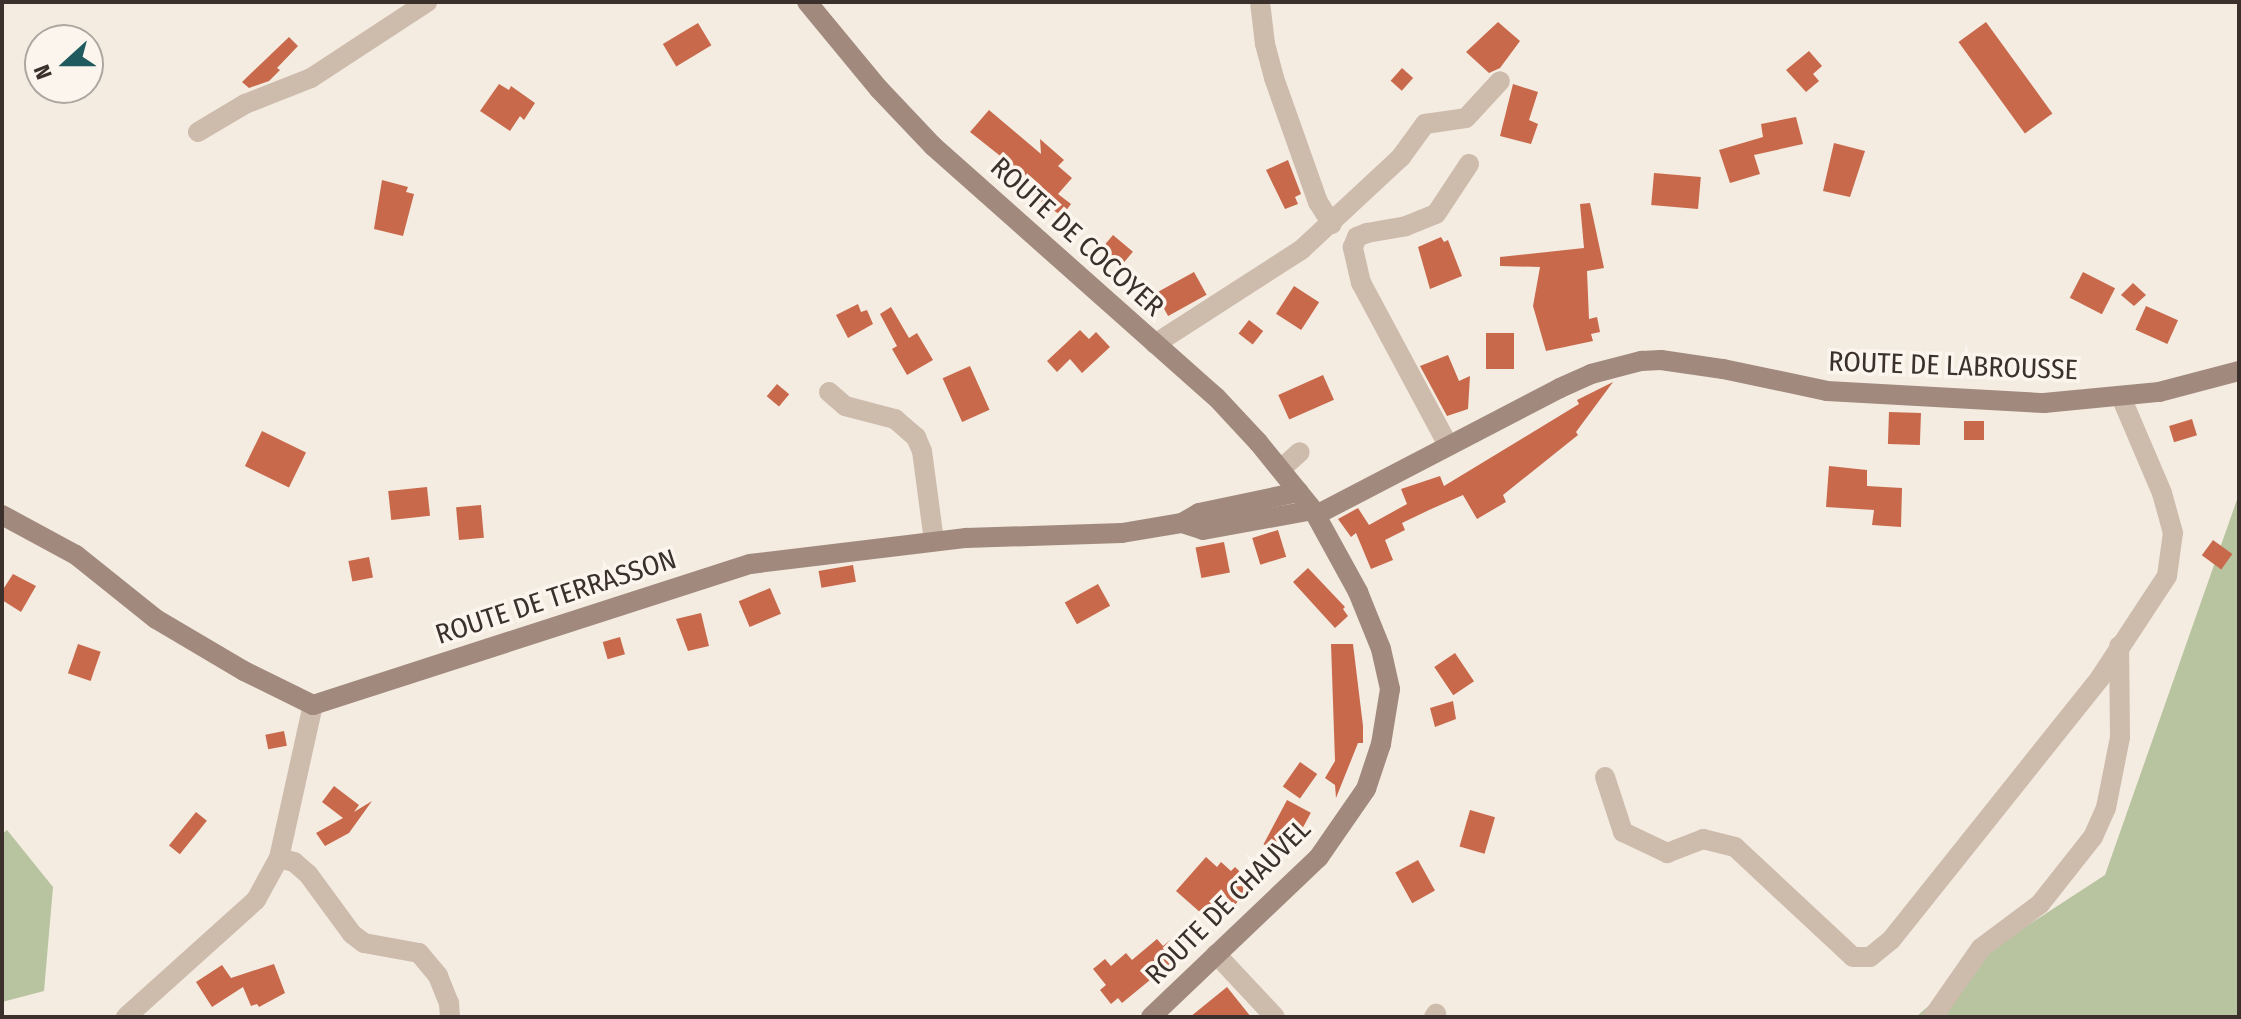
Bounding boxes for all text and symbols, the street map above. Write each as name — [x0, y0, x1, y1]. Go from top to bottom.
north arrow — [24, 24, 104, 104]
text: N — [28, 61, 58, 83]
street label: ROUTE DE COCOYER — [983, 150, 1171, 324]
street label: ROUTE DE LABROUSSE — [1828, 345, 2078, 387]
street label: ROUTE DE TERRASSON — [431, 542, 681, 652]
street label: ROUTE DE CHAUVEL — [1138, 812, 1318, 992]

